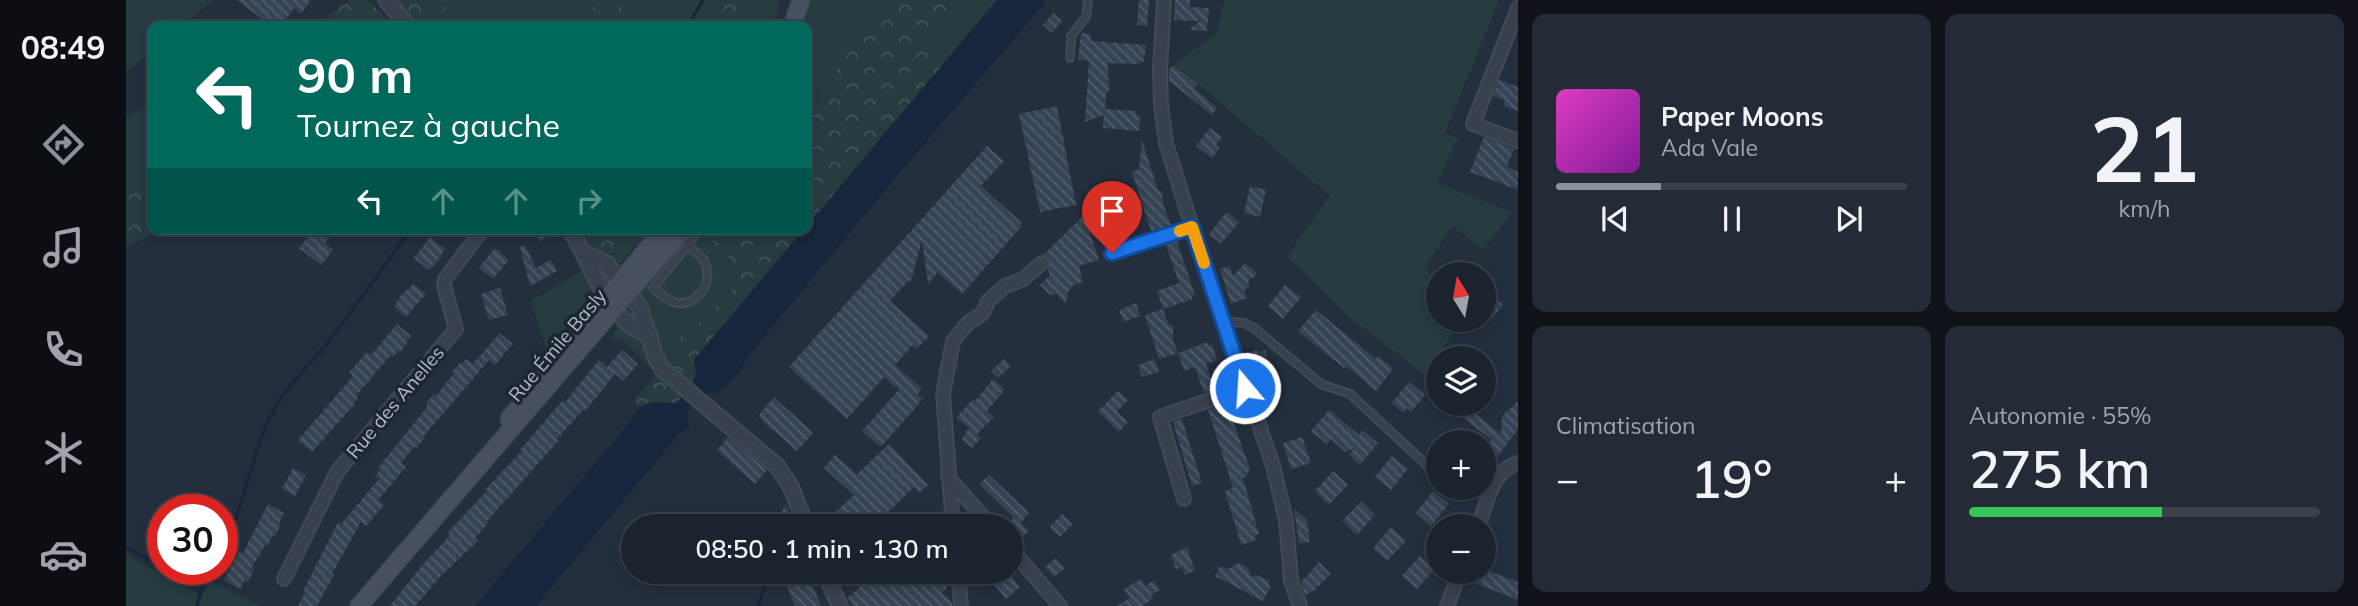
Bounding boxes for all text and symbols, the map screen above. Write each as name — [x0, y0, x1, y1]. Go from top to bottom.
text: 08:49 — [21, 27, 105, 67]
text: 90 m — [297, 44, 413, 105]
icon: left — [182, 49, 273, 140]
text: 21 — [2090, 91, 2199, 205]
text: Paper Moons — [1661, 100, 1824, 133]
text: Tournez à gauche — [297, 105, 560, 145]
icon: directions — [39, 120, 88, 169]
text: Ada Vale — [1661, 133, 1758, 162]
pin — [1082, 181, 1142, 253]
icon: left — [351, 182, 389, 220]
icon: ahead — [424, 182, 462, 220]
icon: ahead — [497, 182, 535, 220]
icon: right — [570, 182, 608, 220]
icon: arrive — [1093, 192, 1131, 230]
text: km/h — [2118, 194, 2171, 223]
icon: previous — [1596, 200, 1634, 238]
icon: pause — [1713, 200, 1751, 238]
icon: next — [1830, 200, 1868, 238]
icon: music — [39, 223, 88, 272]
north arrow — [1426, 262, 1496, 332]
map controls — [1426, 262, 1496, 584]
street label: Rue Émile Basly — [503, 284, 611, 406]
icon: phone — [39, 325, 88, 374]
street label: Rue des Anelles — [341, 341, 449, 463]
button: layers — [1426, 346, 1496, 416]
position arrow — [1208, 351, 1282, 425]
text: Autonomie · 55% — [1969, 401, 2152, 430]
text: Climatisation — [1556, 411, 1696, 440]
icon: climate — [39, 428, 88, 477]
button: + — [1426, 430, 1496, 500]
text: 275 km — [1969, 436, 2150, 501]
text: 19° — [1691, 446, 1772, 511]
text: − — [1556, 455, 1579, 503]
text: + — [1884, 455, 1907, 503]
speed limit sign: 30 — [147, 494, 238, 585]
button: − — [1426, 514, 1496, 584]
icon: car — [39, 530, 88, 579]
text: 08:50 · 1 min · 130 m — [695, 532, 949, 565]

